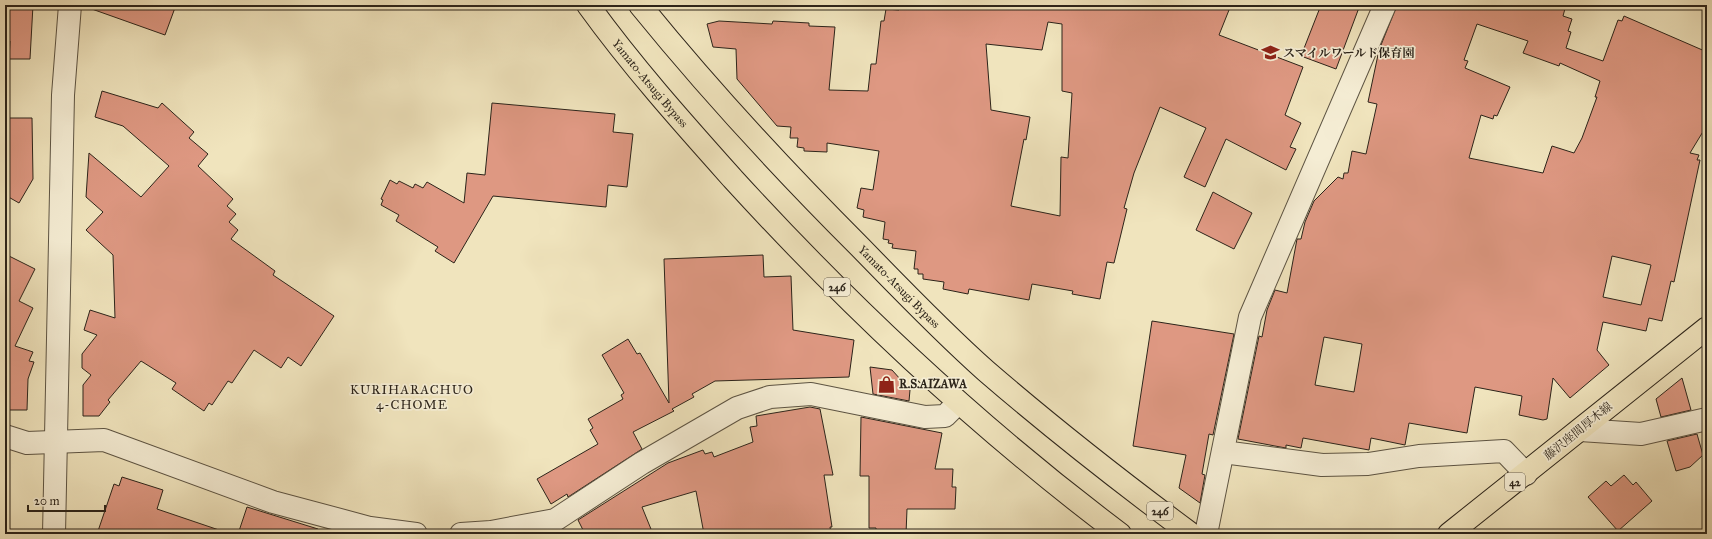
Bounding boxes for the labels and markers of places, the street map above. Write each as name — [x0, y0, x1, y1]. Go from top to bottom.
school or university icon: スマイルワールド保育園 — [1260, 43, 1280, 63]
place label: スマイルワールド保育園 — [1283, 46, 1414, 60]
shop icon: R.S.AIZAWA — [876, 374, 896, 394]
place label: R.S.AIZAWA — [899, 377, 968, 391]

